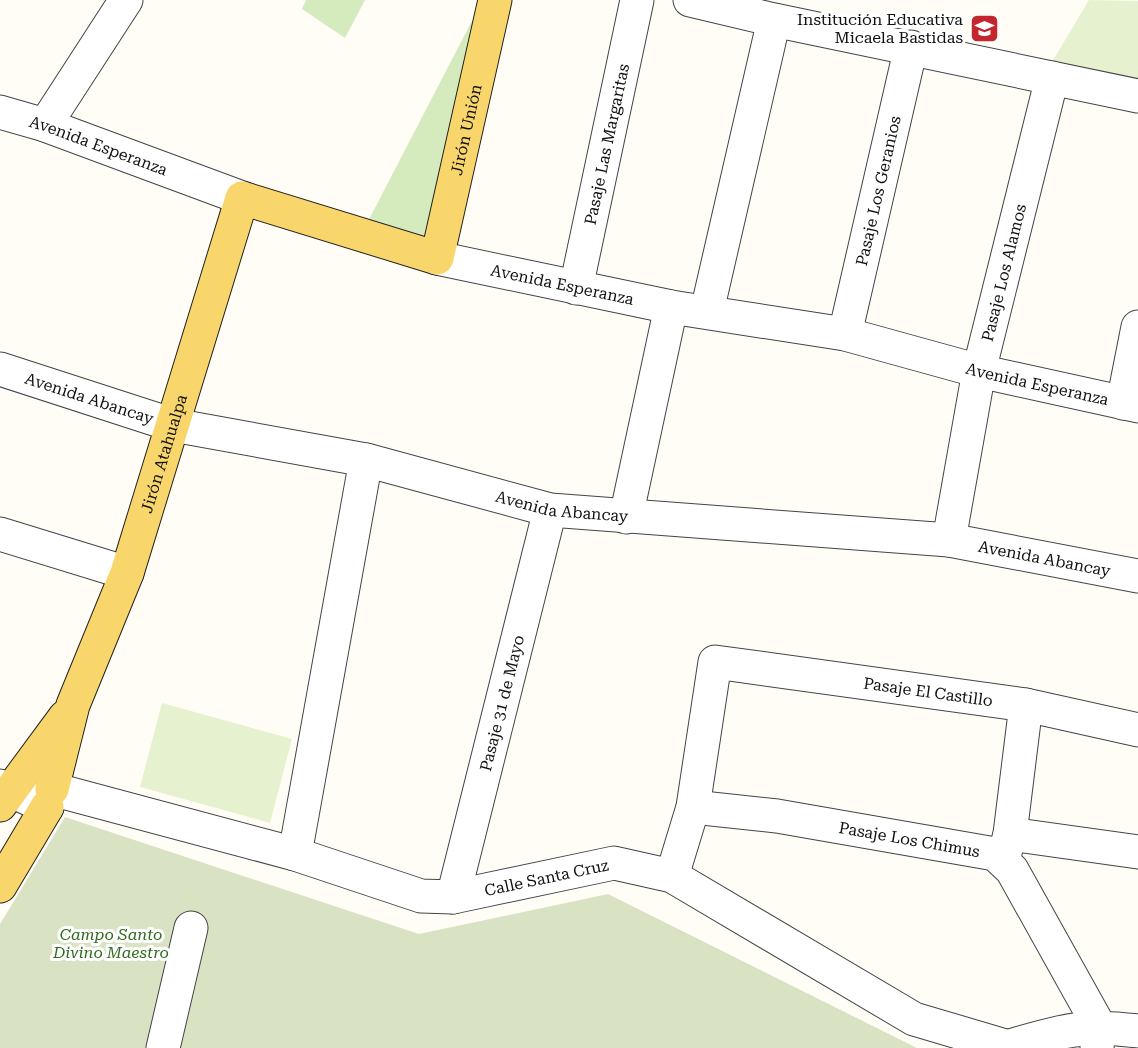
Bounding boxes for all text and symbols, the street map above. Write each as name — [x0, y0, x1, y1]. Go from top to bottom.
place label: Institución Educativa Micaela Bastidas — [797, 10, 963, 47]
school or university icon: Institución Educativa Micaela Bastidas — [968, 12, 1000, 44]
street label: Pasaje Las Margaritas — [581, 62, 633, 227]
street label: Jirón Unión — [447, 82, 486, 177]
street label: Avenida Esperanza — [27, 112, 170, 180]
street label: Pasaje Los Geranios — [852, 114, 905, 268]
street label: Pasaje Los Alamos — [978, 202, 1030, 343]
street label: Avenida Esperanza — [489, 260, 636, 309]
street label: Avenida Esperanza — [964, 359, 1111, 409]
street label: Avenida Abancay — [22, 369, 157, 428]
street label: Jirón Atahualpa — [137, 392, 191, 516]
street label: Avenida Abancay — [494, 487, 629, 526]
street label: Avenida Abancay — [977, 537, 1113, 581]
street label: Pasaje 31 de Mayo — [476, 633, 528, 773]
street label: Pasaje El Castillo — [862, 674, 994, 710]
street label: Pasaje Los Chimus — [837, 818, 982, 861]
street label: Calle Santa Cruz — [483, 855, 611, 900]
park label: Campo Santo Divino Maestro — [52, 925, 169, 962]

